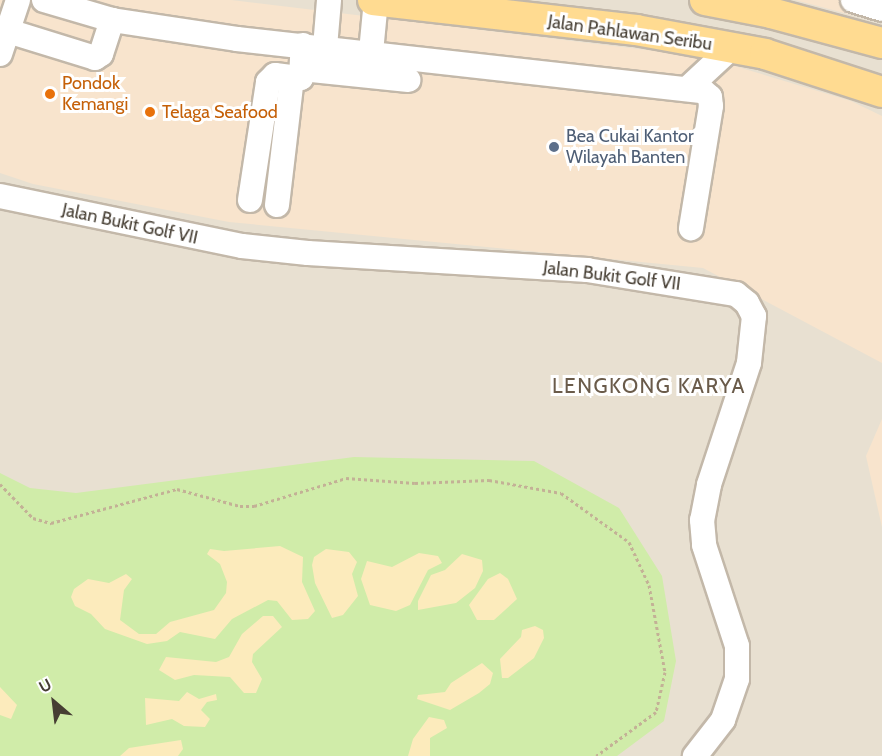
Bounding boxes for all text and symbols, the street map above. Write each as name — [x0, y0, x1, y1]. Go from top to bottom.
street label: Jalan Pahlawan Seribu — [547, 11, 713, 55]
place label: Pondok Kemangi — [62, 73, 128, 116]
marker: Pondok Kemangi — [43, 87, 57, 101]
place label: Telaga Seafood — [162, 101, 278, 123]
marker: Telaga Seafood — [143, 105, 157, 119]
place label: Bea Cukai Kantor Wilayah Banten — [566, 126, 694, 168]
marker: Bea Cukai Kantor Wilayah Banten — [547, 140, 561, 154]
street label: Jalan Bukit Golf VII — [60, 199, 200, 249]
street label: Jalan Bukit Golf VII — [542, 257, 682, 295]
district label: LENGKONG KARYA — [552, 373, 746, 399]
north arrow — [24, 672, 84, 732]
text: U — [36, 675, 55, 697]

